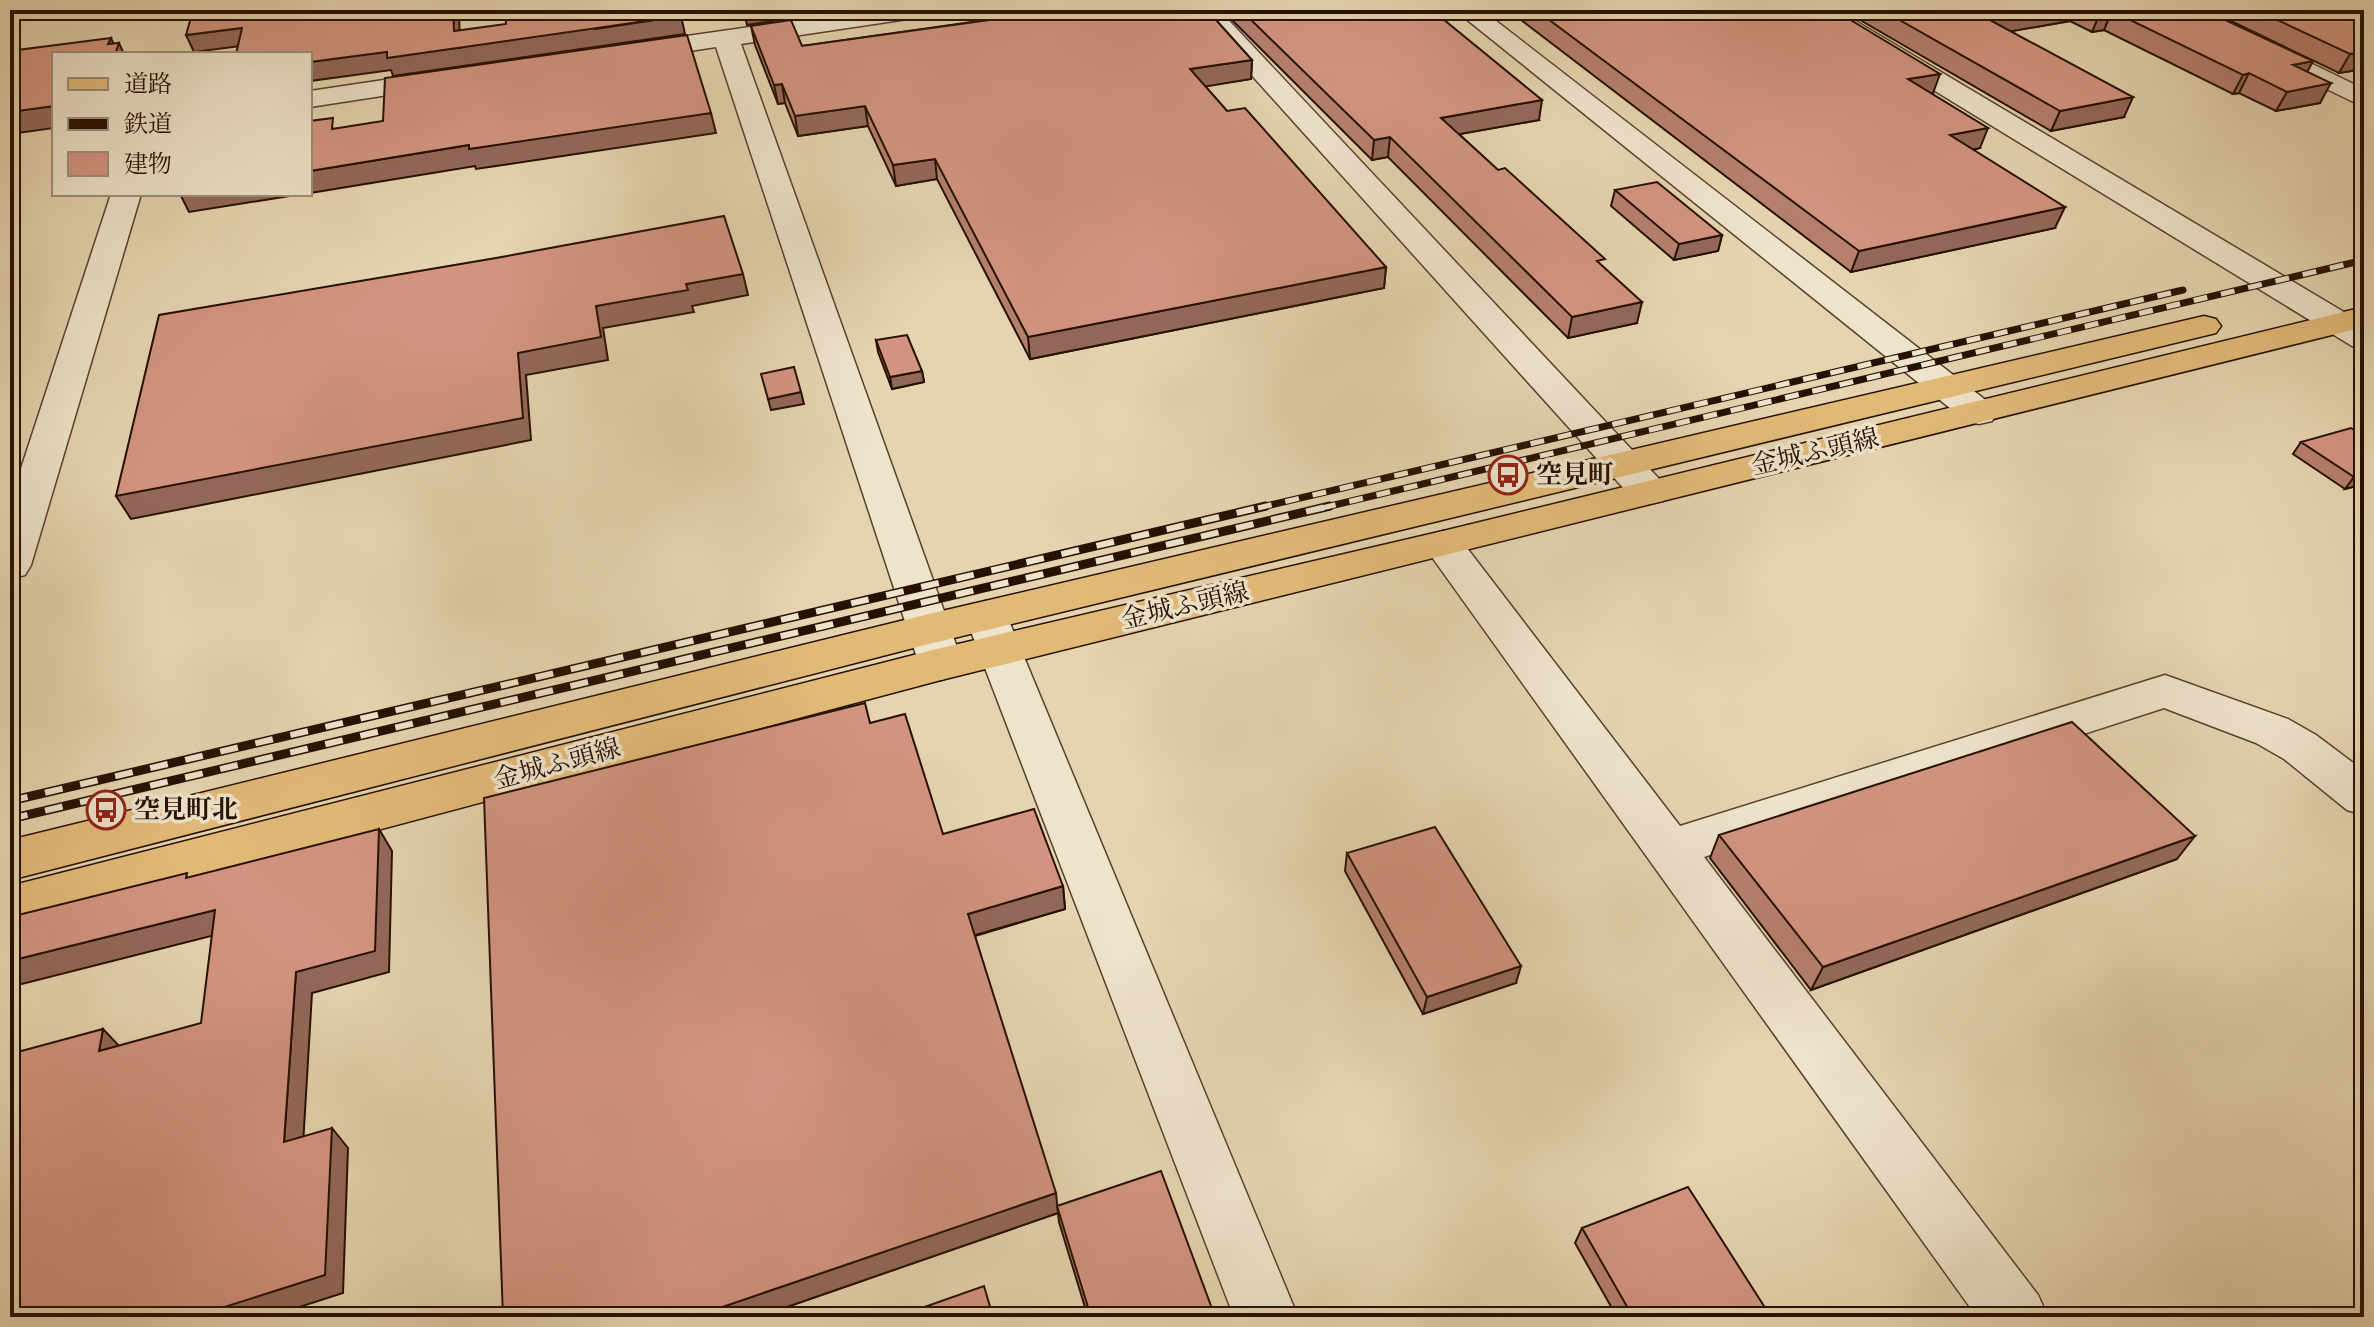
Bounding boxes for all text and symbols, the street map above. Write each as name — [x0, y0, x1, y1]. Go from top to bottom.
legend — [52, 52, 312, 196]
text: 道路 — [124, 69, 172, 100]
text: 鉄道 — [124, 109, 172, 140]
text: 建物 — [124, 149, 172, 180]
street label: 金城ふ頭線 — [1748, 422, 1882, 482]
bus stop icon: 空見町 — [1487, 454, 1529, 496]
place label: 空見町 — [1536, 459, 1614, 491]
street label: 金城ふ頭線 — [1118, 576, 1252, 636]
street label: 金城ふ頭線 — [490, 732, 624, 796]
bus stop icon: 空見町北 — [85, 789, 127, 831]
place label: 空見町北 — [134, 794, 238, 826]

